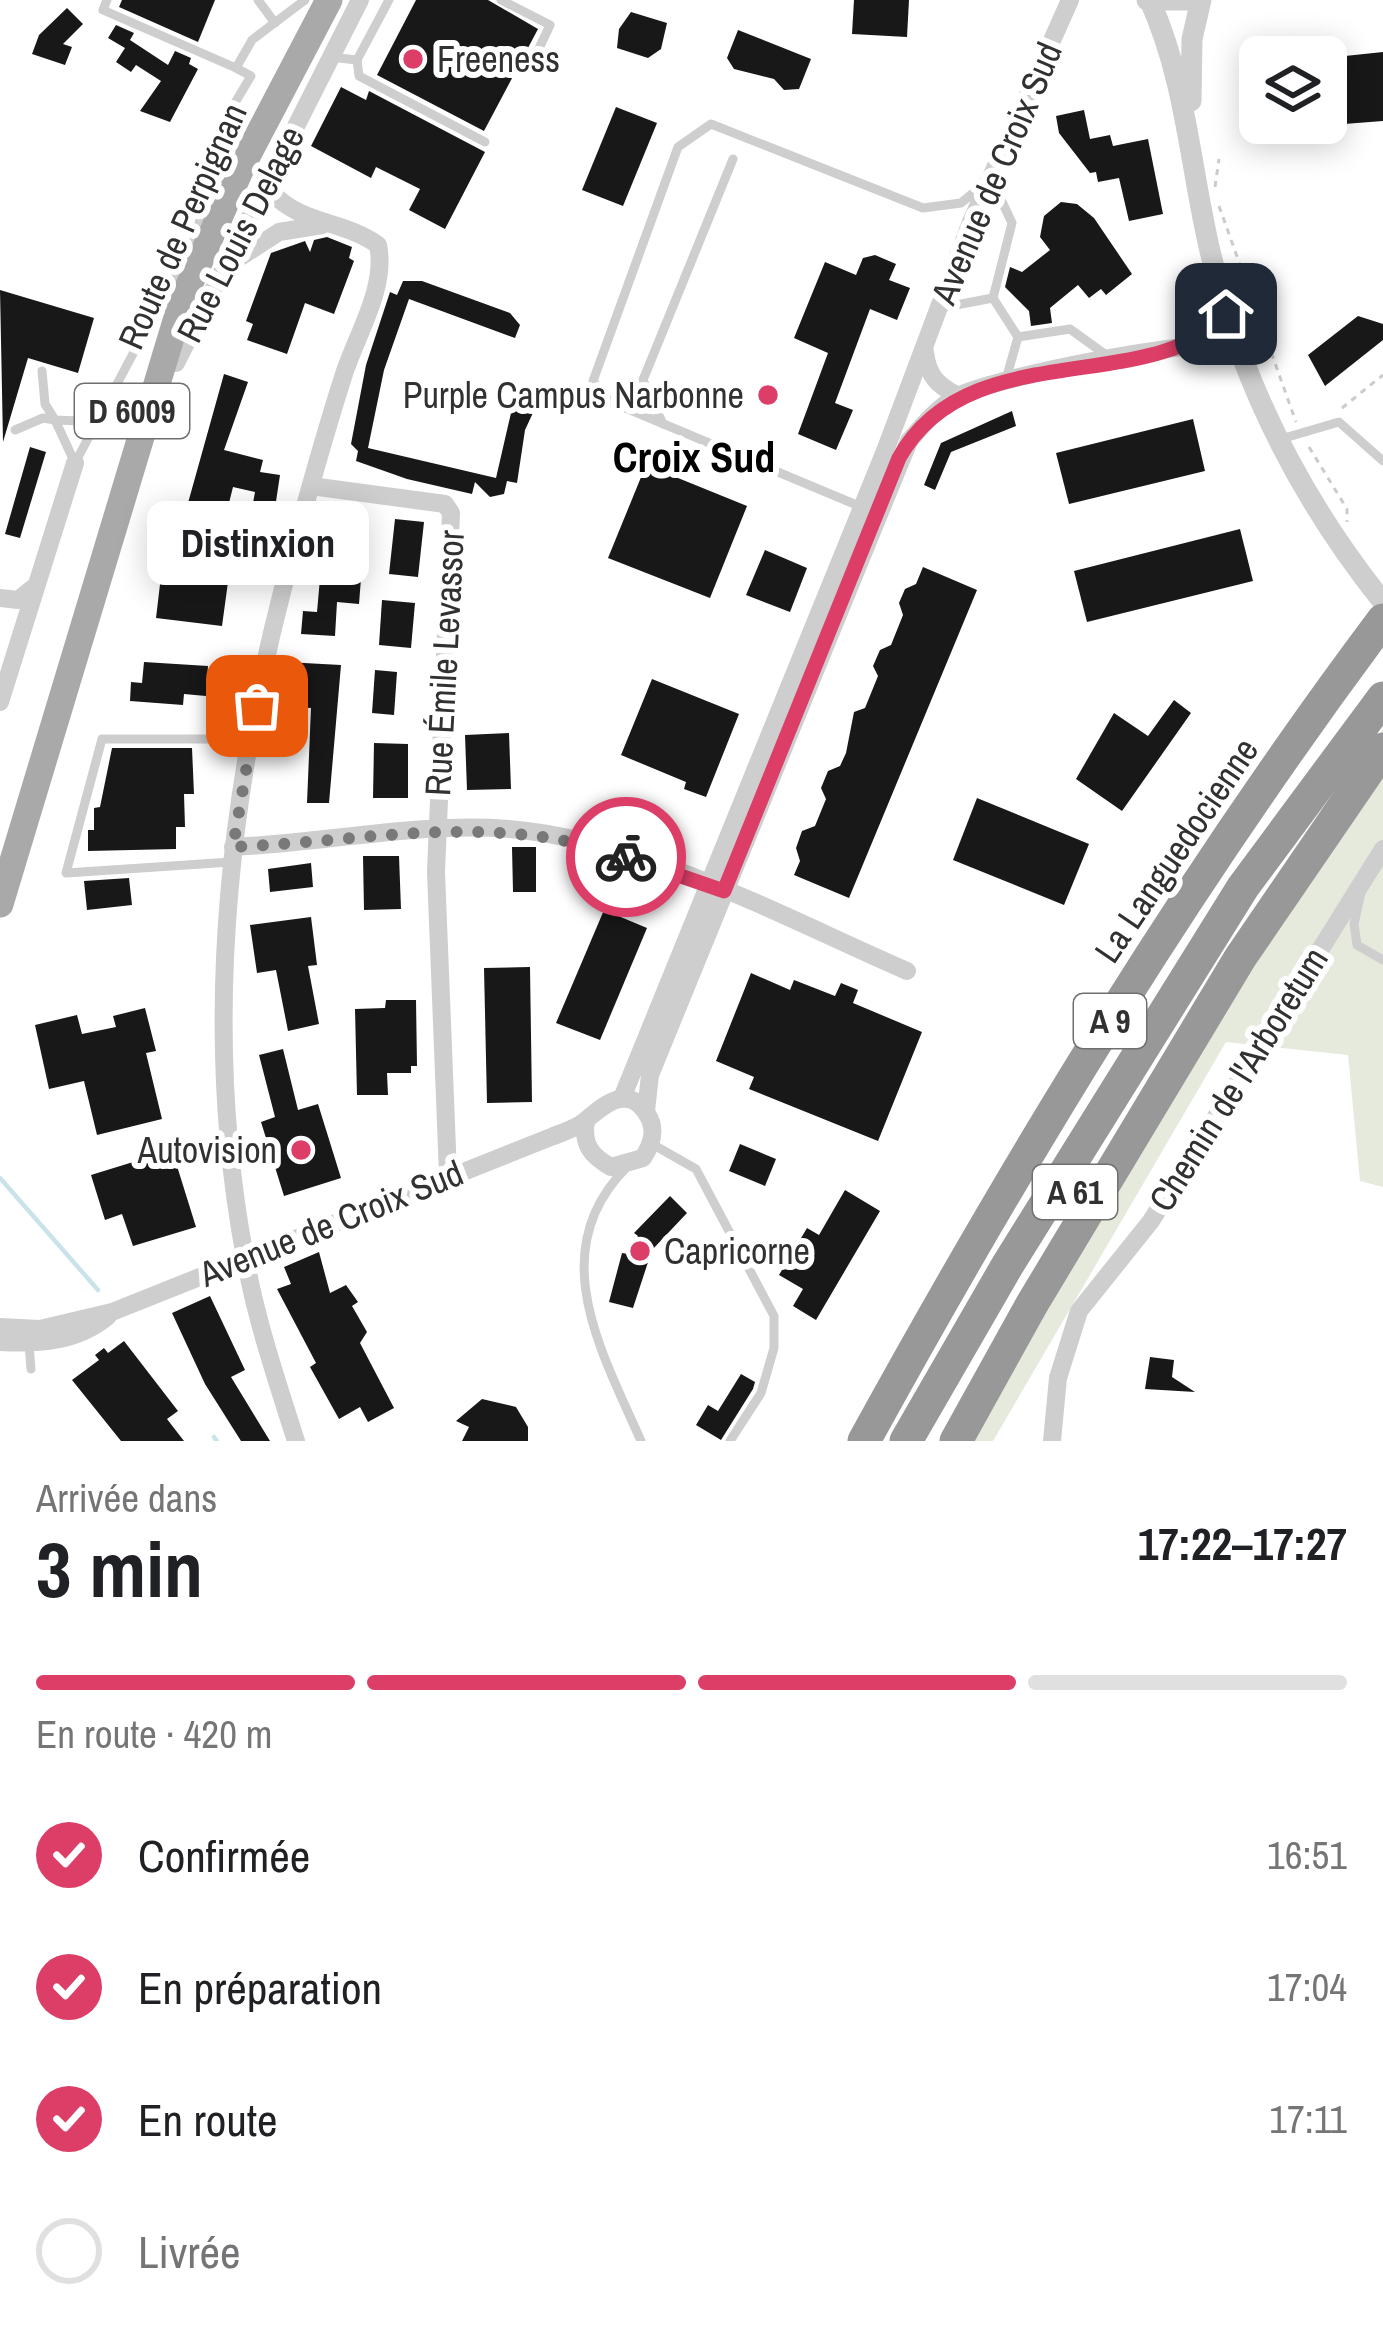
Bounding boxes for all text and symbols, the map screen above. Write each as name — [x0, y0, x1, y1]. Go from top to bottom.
place label: Freeness — [437, 35, 560, 83]
street label: Avenue de Croix Sud — [919, 35, 1073, 312]
map controls — [1239, 36, 1347, 144]
button: layers — [1239, 36, 1347, 144]
marker: Freeness — [400, 46, 426, 72]
street label: Route de Perpignan — [106, 96, 258, 356]
street label: Rue Louis Delage — [165, 118, 315, 350]
pin — [1175, 263, 1277, 365]
icon: home — [1193, 281, 1259, 347]
place label: Purple Campus Narbonne — [403, 371, 744, 419]
marker: Purple Campus Narbonne — [755, 382, 781, 408]
road number: D 6009 — [75, 384, 189, 438]
district label: Croix Sud — [613, 429, 775, 485]
callout: Distinxion — [146, 502, 368, 586]
text: Distinxion — [181, 517, 335, 569]
street label: Rue Émile Levassor — [413, 529, 475, 797]
pin — [206, 655, 308, 757]
icon: bag — [224, 673, 290, 739]
street label: La Languedocienne — [1083, 728, 1269, 972]
courier — [566, 797, 686, 917]
icon: bike — [593, 824, 659, 890]
street label: Chemin de l'Arboretum — [1137, 938, 1339, 1220]
road number: A 9 — [1074, 994, 1146, 1048]
place label: Autovision — [136, 1126, 277, 1174]
marker: Autovision — [288, 1137, 314, 1163]
street label: Avenue de Croix Sud — [191, 1148, 470, 1298]
road number: A 61 — [1033, 1165, 1117, 1219]
place label: Capricorne — [664, 1227, 810, 1275]
marker: Capricorne — [627, 1238, 653, 1264]
text: Arrivée dans — [36, 1472, 217, 1524]
text: 17:22–17:27 — [1138, 1513, 1347, 1574]
text: 3 min — [36, 1516, 203, 1621]
text: En route · 420 m — [36, 1708, 272, 1760]
icon: check — [36, 1822, 102, 1888]
text: Confirmée — [138, 1825, 310, 1886]
text: 16:51 — [1267, 1829, 1347, 1881]
icon: check — [36, 1954, 102, 2020]
text: En préparation — [138, 1957, 382, 2018]
text: 17:04 — [1267, 1961, 1347, 2013]
icon: check — [36, 2086, 102, 2152]
text: En route — [138, 2089, 278, 2150]
text: 17:11 — [1269, 2093, 1347, 2145]
text: Livrée — [138, 2221, 241, 2282]

